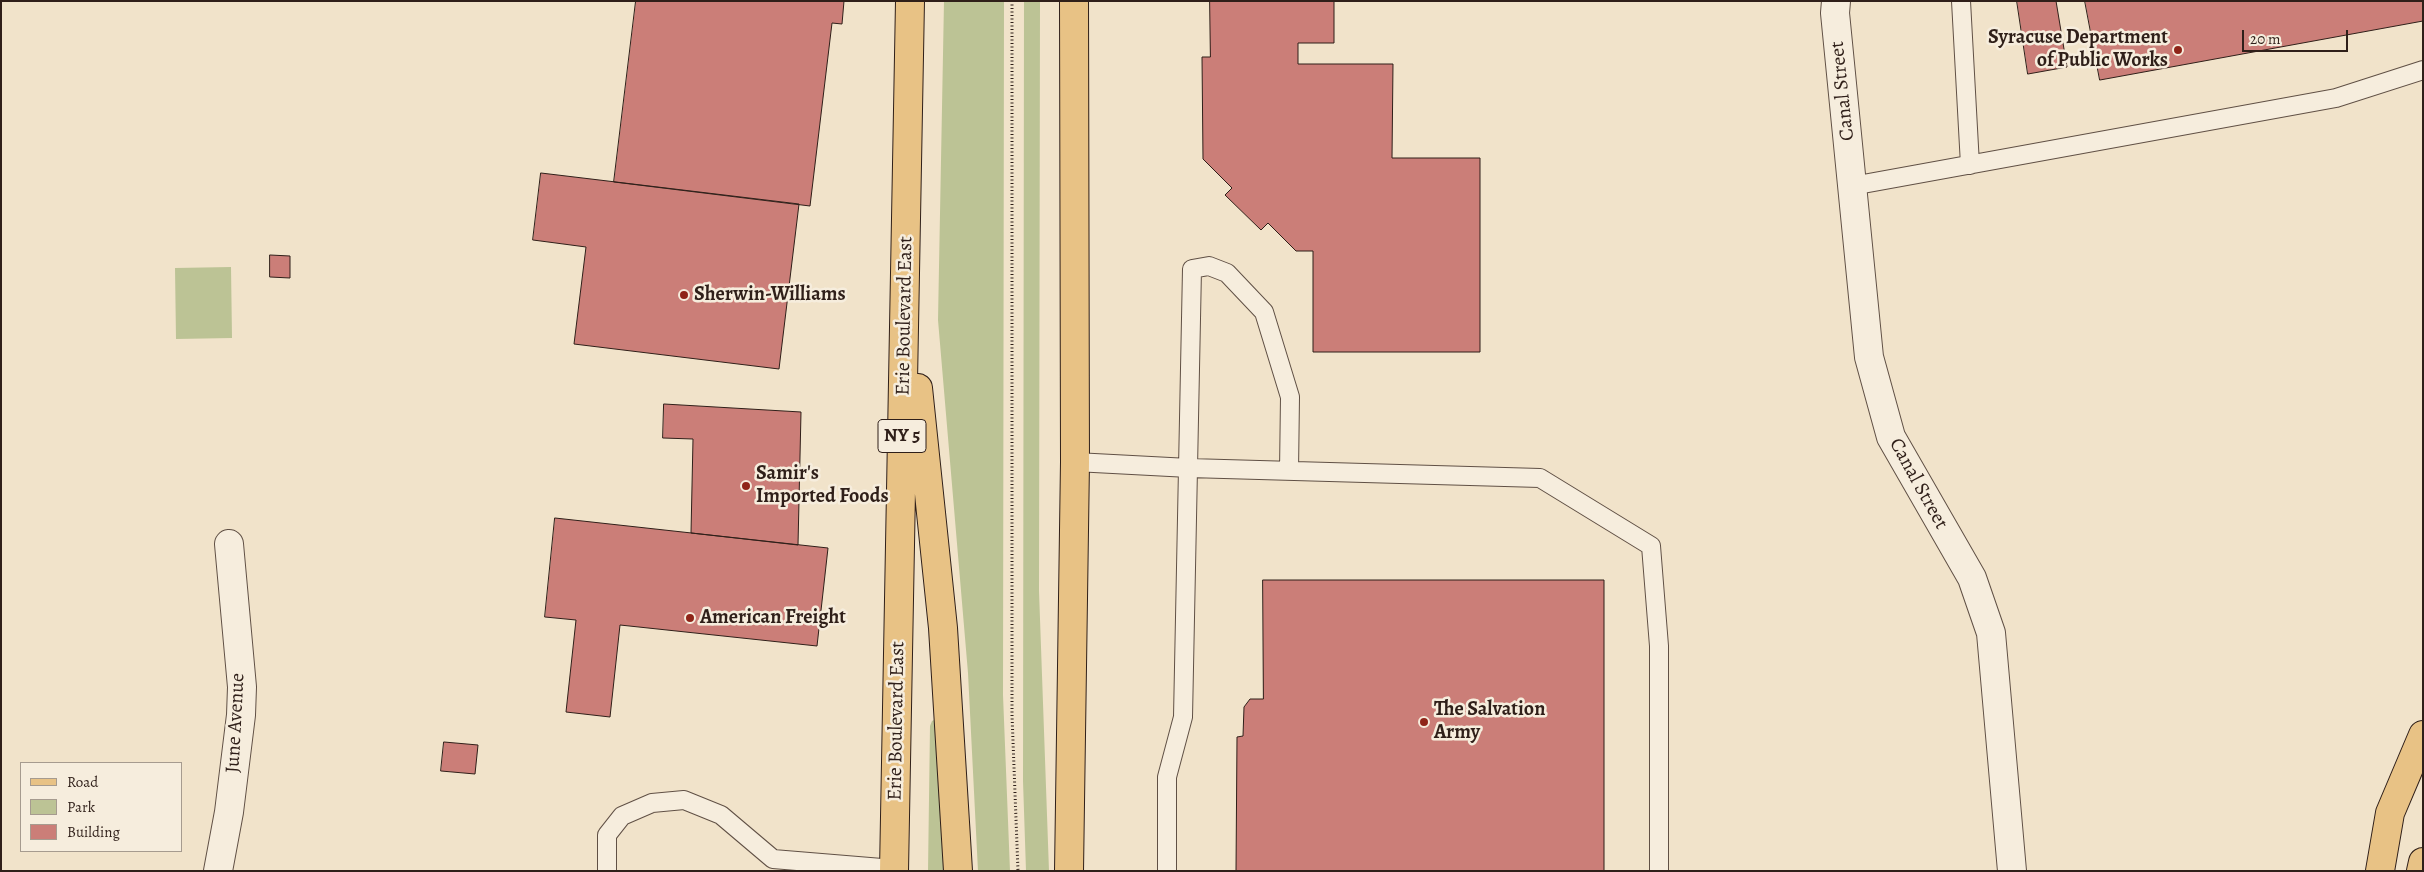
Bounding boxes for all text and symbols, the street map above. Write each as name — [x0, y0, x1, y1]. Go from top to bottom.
scale bar — [2244, 20, 2350, 52]
place label: Syracuse Department of Public Works — [1988, 26, 2168, 73]
text: 20 m — [2250, 29, 2281, 49]
street label: Canal Street — [1826, 40, 1860, 142]
marker: Syracuse Department of Public Works — [2172, 44, 2184, 56]
street label: Erie Boulevard East — [892, 236, 918, 396]
place label: Sherwin-Williams — [694, 283, 846, 307]
marker: Sherwin-Williams — [678, 289, 690, 301]
road number: NY 5 — [878, 420, 926, 452]
street label: Canal Street — [1883, 434, 1953, 534]
place label: Samir's Imported Foods — [756, 462, 889, 509]
marker: Samir's Imported Foods — [740, 480, 752, 492]
place label: American Freight — [700, 606, 846, 630]
marker: American Freight — [684, 612, 696, 624]
street label: Erie Boulevard East — [884, 641, 910, 801]
street label: June Avenue — [221, 672, 251, 774]
place label: The Salvation Army — [1434, 698, 1545, 745]
marker: The Salvation Army — [1418, 716, 1430, 728]
legend — [20, 762, 182, 852]
text: Road — [67, 772, 98, 792]
text: Park — [67, 797, 95, 817]
text: Building — [67, 822, 120, 842]

